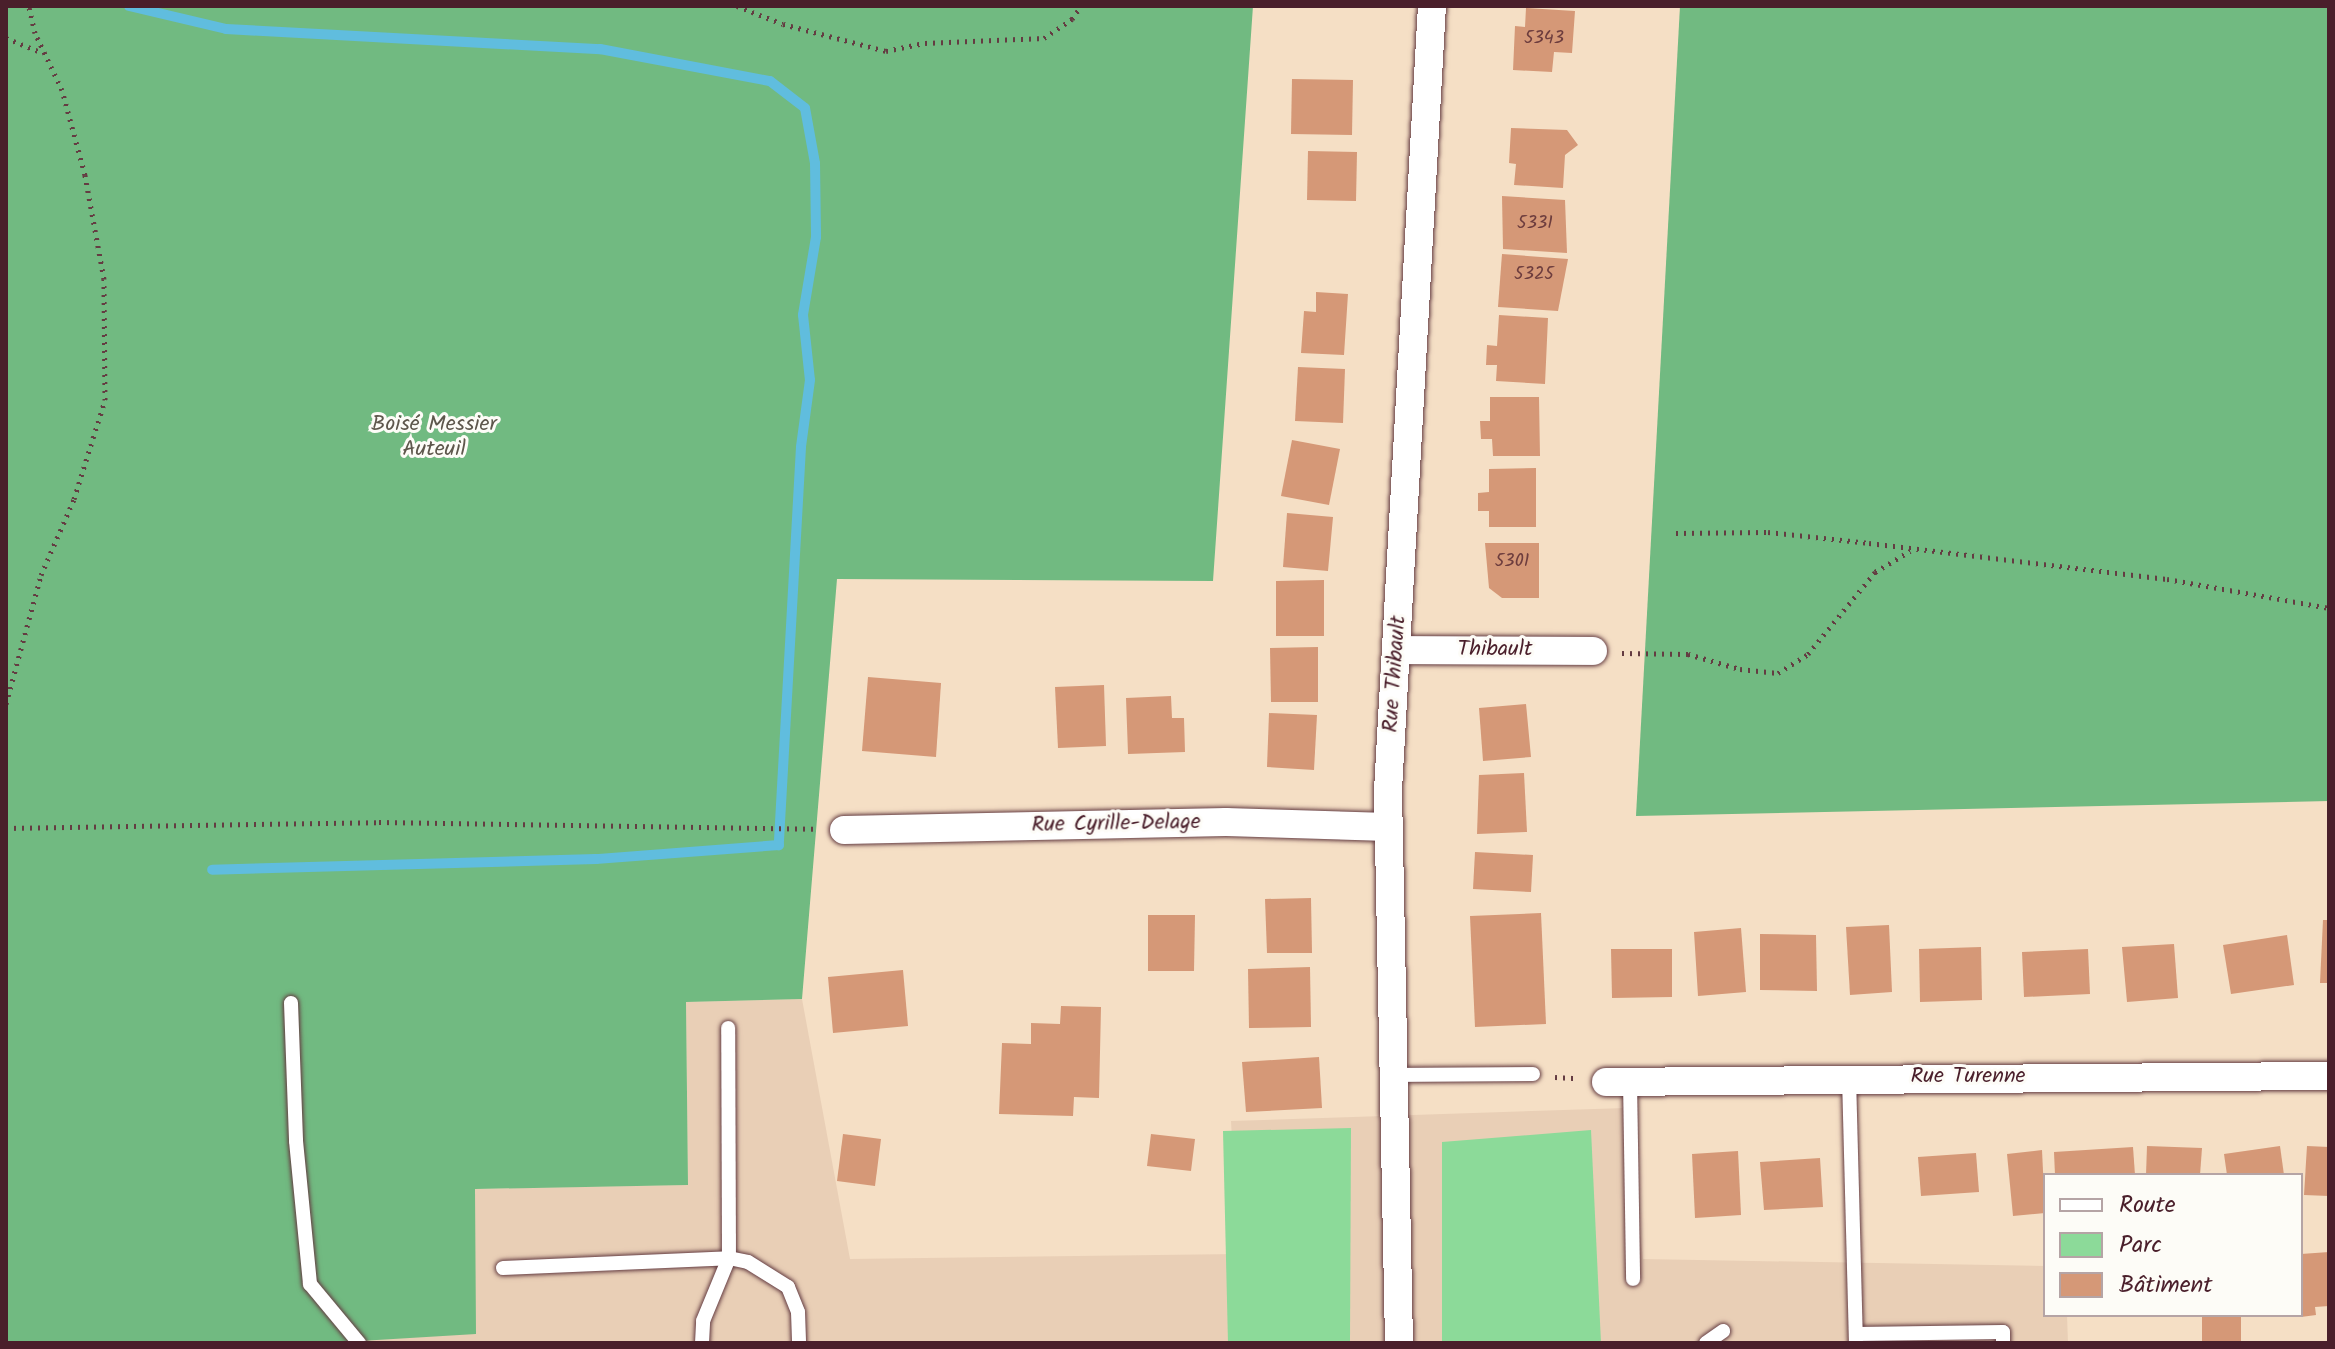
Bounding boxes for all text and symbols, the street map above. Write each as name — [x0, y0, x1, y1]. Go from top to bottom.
house number: 5343 — [1524, 28, 1564, 50]
house number: 5331 — [1517, 213, 1553, 235]
house number: 5325 — [1514, 264, 1554, 286]
park label: Boisé Messier Auteuil — [371, 411, 497, 462]
house number: 5301 — [1495, 551, 1529, 573]
street label: Rue Thibault — [1378, 615, 1412, 733]
street label: Thibault — [1457, 637, 1533, 663]
street label: Rue Cyrille-Delage — [1031, 809, 1201, 839]
street label: Rue Turenne — [1910, 1064, 2026, 1090]
legend — [2043, 1173, 2303, 1317]
text: Route — [2119, 1186, 2176, 1225]
text: Parc — [2119, 1226, 2162, 1265]
text: Bâtiment — [2119, 1266, 2213, 1305]

